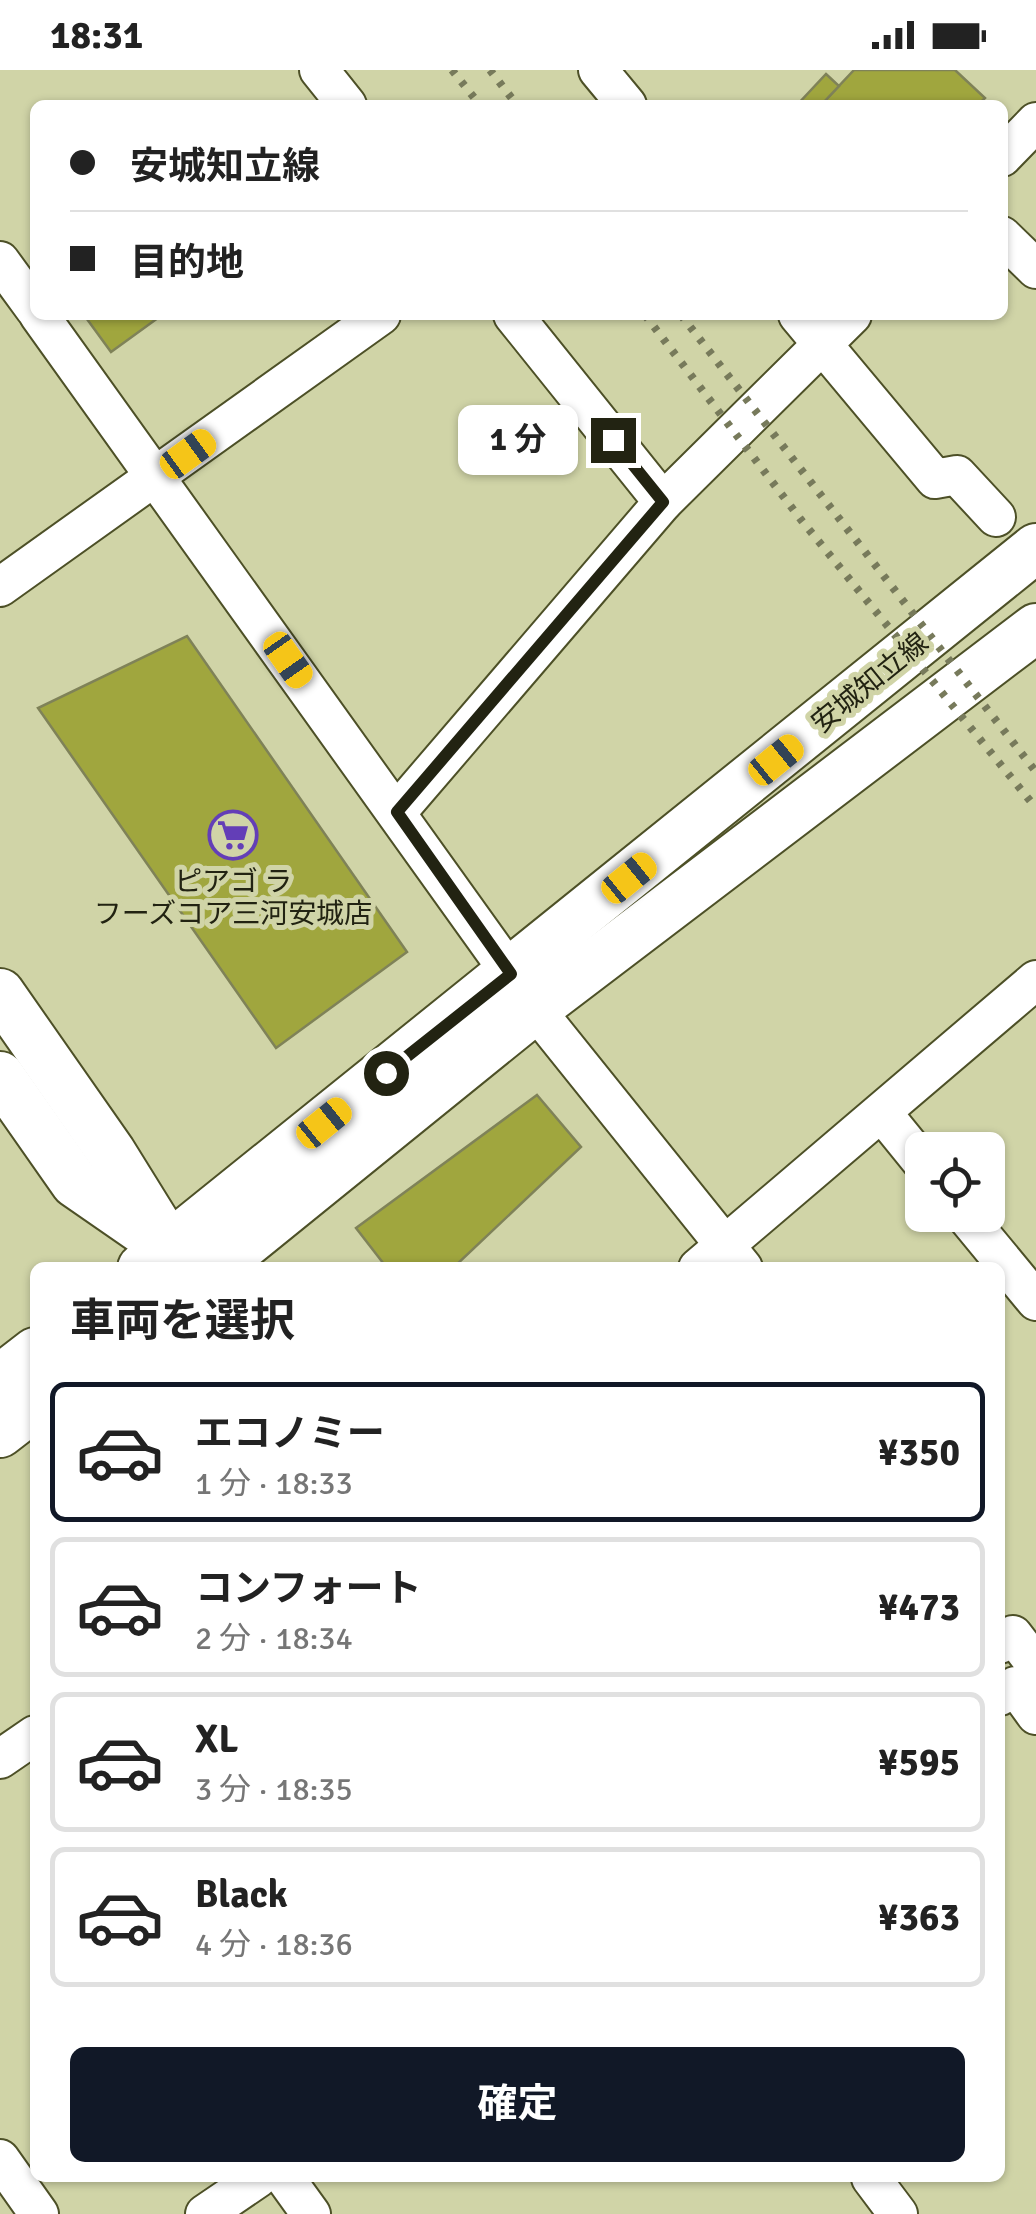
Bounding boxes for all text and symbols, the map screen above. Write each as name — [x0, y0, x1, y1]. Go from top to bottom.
text: 18:31 — [50, 12, 143, 59]
text: 安城知立線 — [130, 143, 320, 190]
text: 目的地 — [130, 239, 244, 286]
callout: 1 分 — [458, 405, 578, 475]
route end — [591, 418, 636, 463]
text: 1 分 — [490, 420, 546, 459]
car — [155, 424, 221, 484]
street label: 安城知立線 — [805, 626, 935, 740]
car — [259, 627, 317, 693]
car — [743, 729, 809, 791]
supermarket icon: ピアゴ ラ フーズコア三河安城店 — [207, 809, 259, 861]
car — [596, 847, 662, 909]
place label: ピアゴ ラ フーズコア三河安城店 — [94, 865, 372, 931]
route start — [364, 1051, 409, 1096]
car — [291, 1092, 357, 1154]
map controls — [905, 1132, 1005, 1232]
button: locate — [905, 1132, 1005, 1232]
text: 車両を選択 — [70, 1294, 295, 1349]
icon: car — [75, 1407, 165, 1497]
text: エコノミー — [195, 1410, 385, 1457]
text: ¥350 — [878, 1429, 960, 1476]
text: 1 分 · 18:33 — [195, 1464, 353, 1503]
icon: car — [75, 1562, 165, 1652]
text: コンフォート — [195, 1565, 422, 1612]
text: ¥473 — [878, 1584, 960, 1631]
text: 2 分 · 18:34 — [195, 1619, 353, 1658]
text: XL — [195, 1716, 238, 1763]
icon: car — [75, 1717, 165, 1807]
text: ¥595 — [878, 1739, 960, 1786]
text: 3 分 · 18:35 — [195, 1770, 353, 1809]
text: Black — [195, 1871, 288, 1918]
icon: car — [75, 1872, 165, 1962]
text: ¥363 — [878, 1894, 960, 1941]
text: 4 分 · 18:36 — [195, 1925, 353, 1964]
button: 確定 — [70, 2047, 965, 2162]

